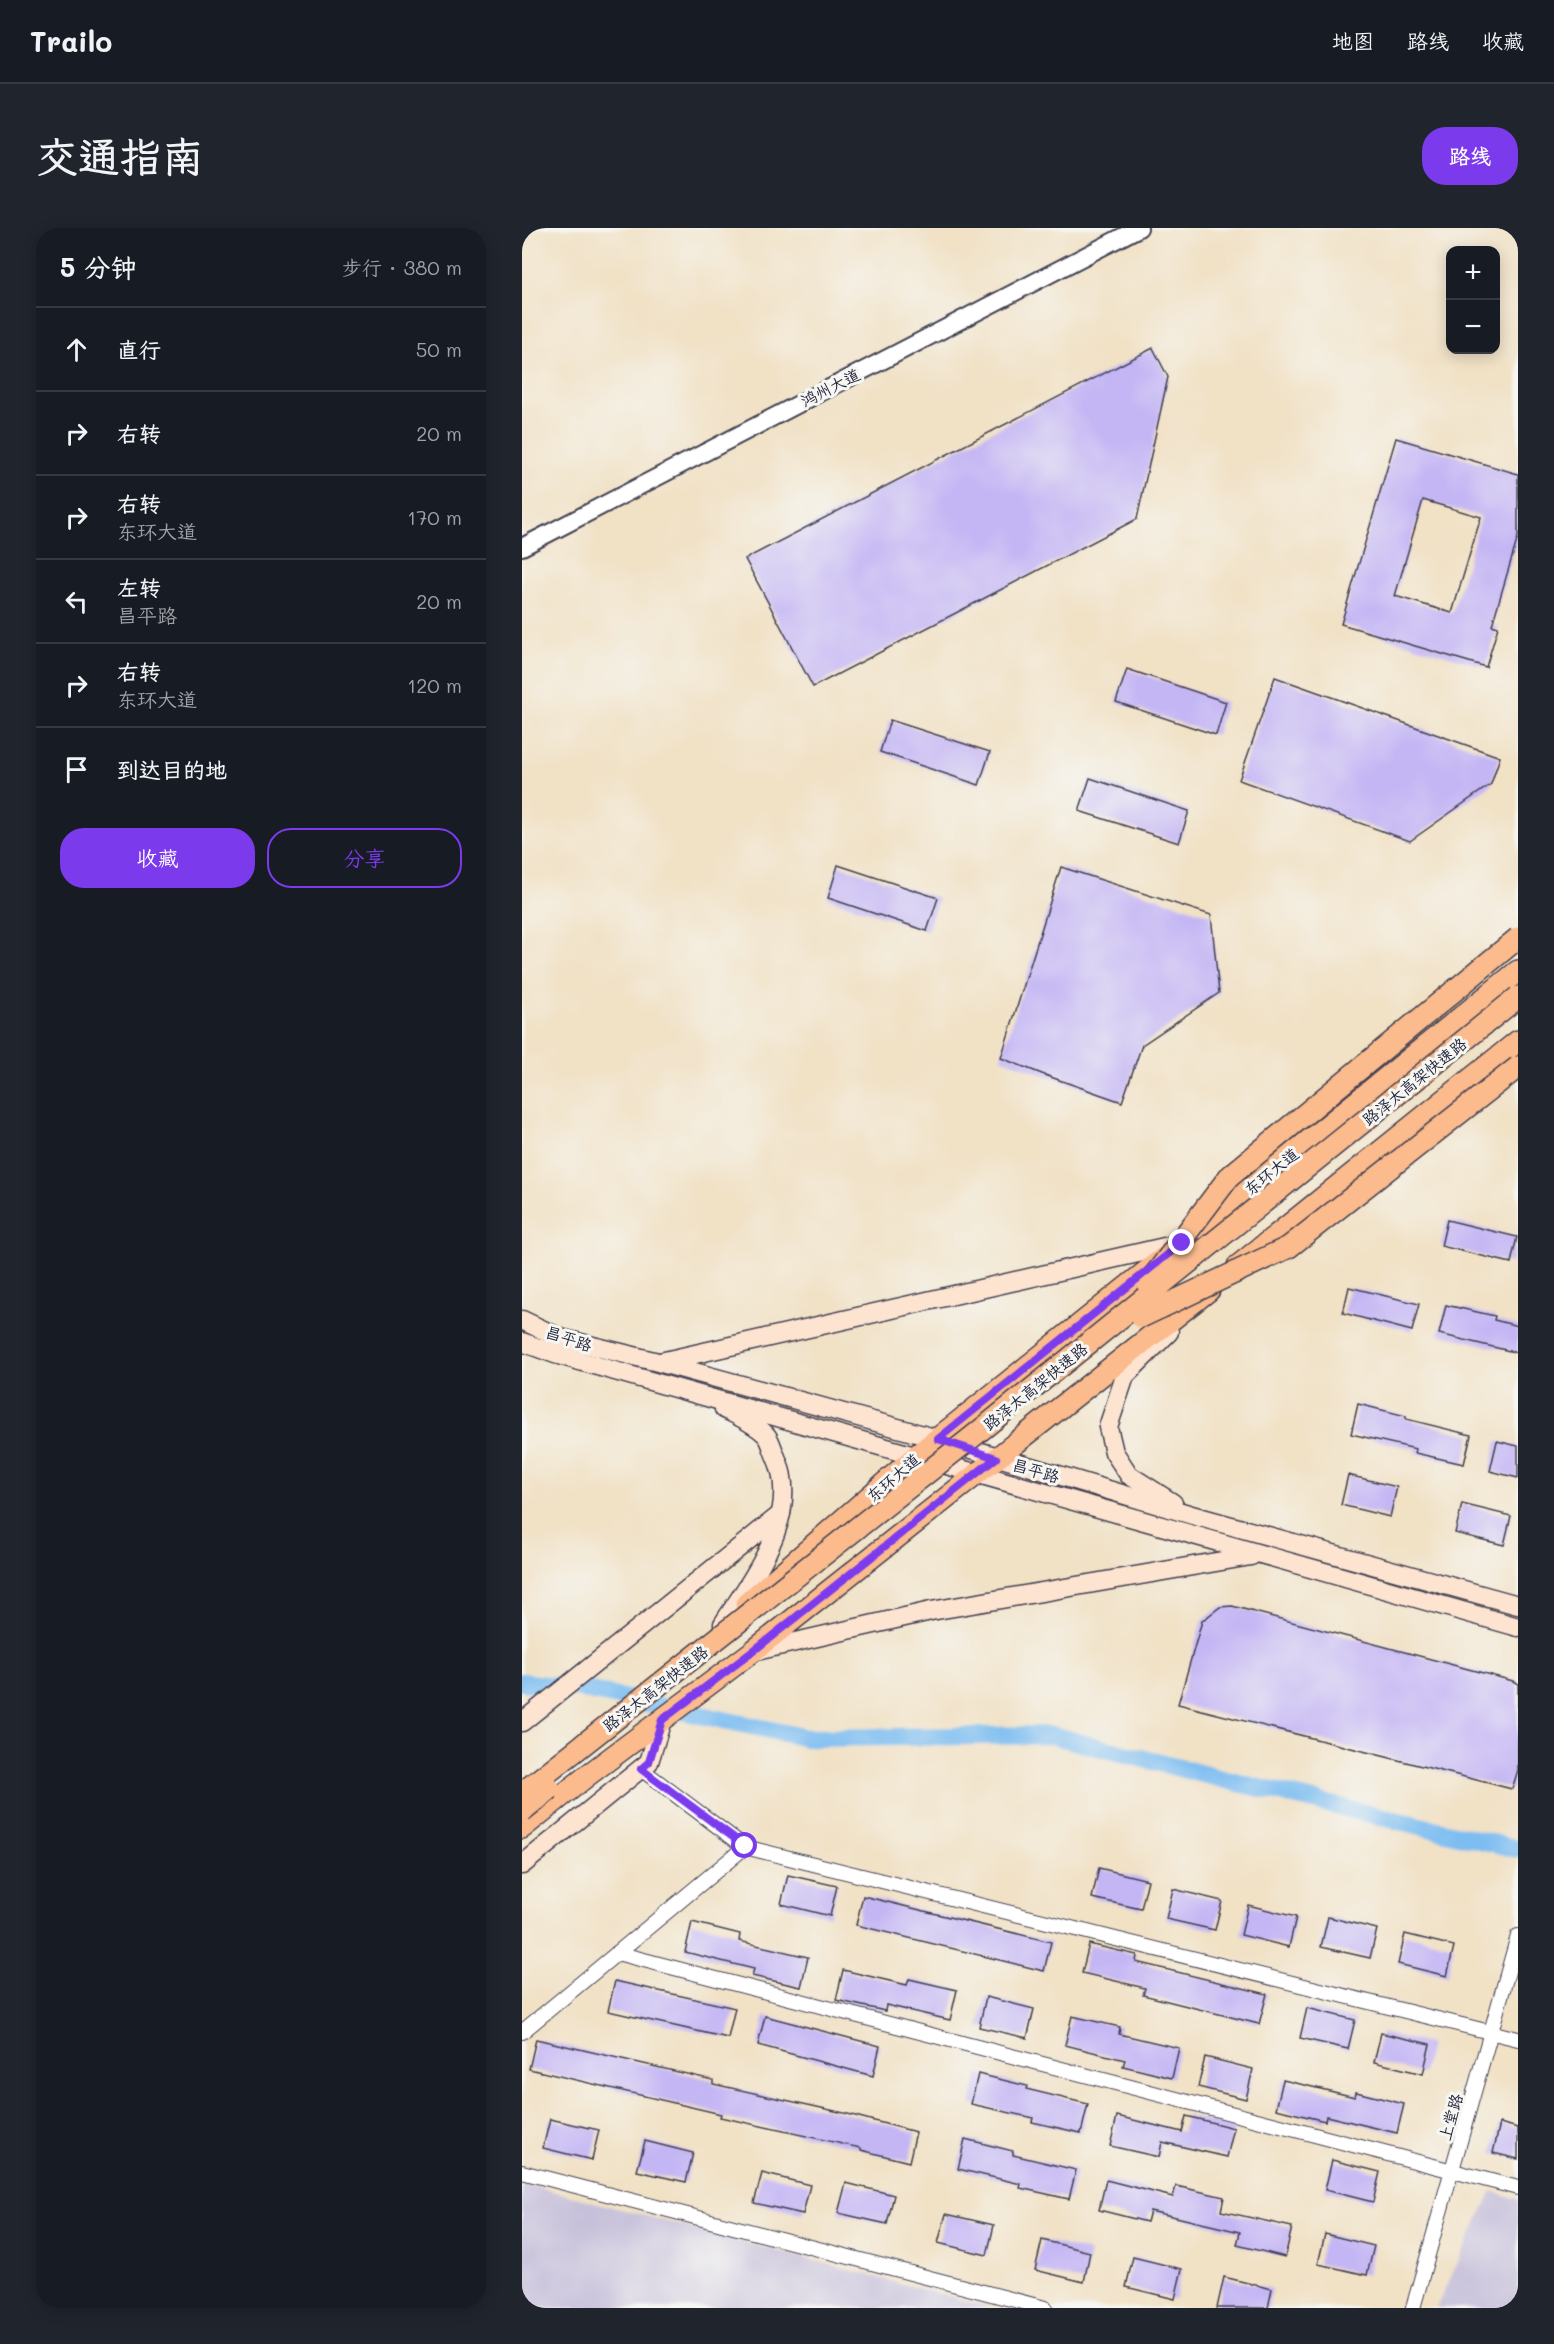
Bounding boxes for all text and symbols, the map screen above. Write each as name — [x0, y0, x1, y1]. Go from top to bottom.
text: Trailo — [30, 23, 112, 59]
text: 地图 — [1332, 27, 1374, 54]
text: 路线 — [1407, 27, 1449, 54]
text: 收藏 — [1482, 27, 1524, 54]
button: 路线 — [1422, 127, 1518, 185]
text: 交通指南 — [36, 128, 204, 183]
map controls — [1446, 246, 1500, 354]
button: + — [1446, 246, 1500, 300]
text: 5 分钟 — [60, 250, 137, 284]
text: 步行 · 380 m — [342, 254, 462, 280]
button: − — [1446, 300, 1500, 354]
icon: ahead — [60, 333, 93, 366]
text: 直行 — [117, 335, 161, 364]
text: 50 m — [416, 336, 462, 362]
street label: 鸿州大道 — [797, 363, 863, 411]
icon: right — [60, 417, 93, 450]
text: 右转 — [117, 419, 161, 448]
text: 20 m — [416, 420, 462, 446]
text: 右转 — [117, 489, 161, 518]
icon: right — [60, 501, 93, 534]
text: 170 m — [407, 504, 462, 530]
text: 东环大道 — [117, 518, 197, 544]
text: 左转 — [117, 573, 161, 602]
icon: left — [60, 585, 93, 618]
text: 20 m — [416, 588, 462, 614]
text: 昌平路 — [117, 602, 177, 628]
text: 右转 — [117, 657, 161, 686]
icon: right — [60, 669, 93, 702]
text: 120 m — [407, 672, 462, 698]
text: 东环大道 — [117, 686, 197, 712]
icon: arrive — [60, 753, 93, 786]
text: 到达目的地 — [117, 755, 227, 784]
button: 收藏 — [60, 828, 255, 888]
button: 分享 — [267, 828, 462, 888]
street label: 路泽太高架快速路 — [1358, 1033, 1470, 1129]
street label: 东环大道 — [1240, 1143, 1302, 1199]
route end — [1168, 1229, 1194, 1255]
street label: 昌平路 — [543, 1321, 595, 1355]
street label: 路泽太高架快速路 — [979, 1338, 1091, 1434]
street label: 东环大道 — [862, 1448, 924, 1506]
street label: 昌平路 — [1010, 1453, 1062, 1487]
street label: 路泽太高架快速路 — [598, 1640, 712, 1736]
route start — [731, 1832, 757, 1858]
street label: 上堂路 — [1433, 2091, 1467, 2143]

